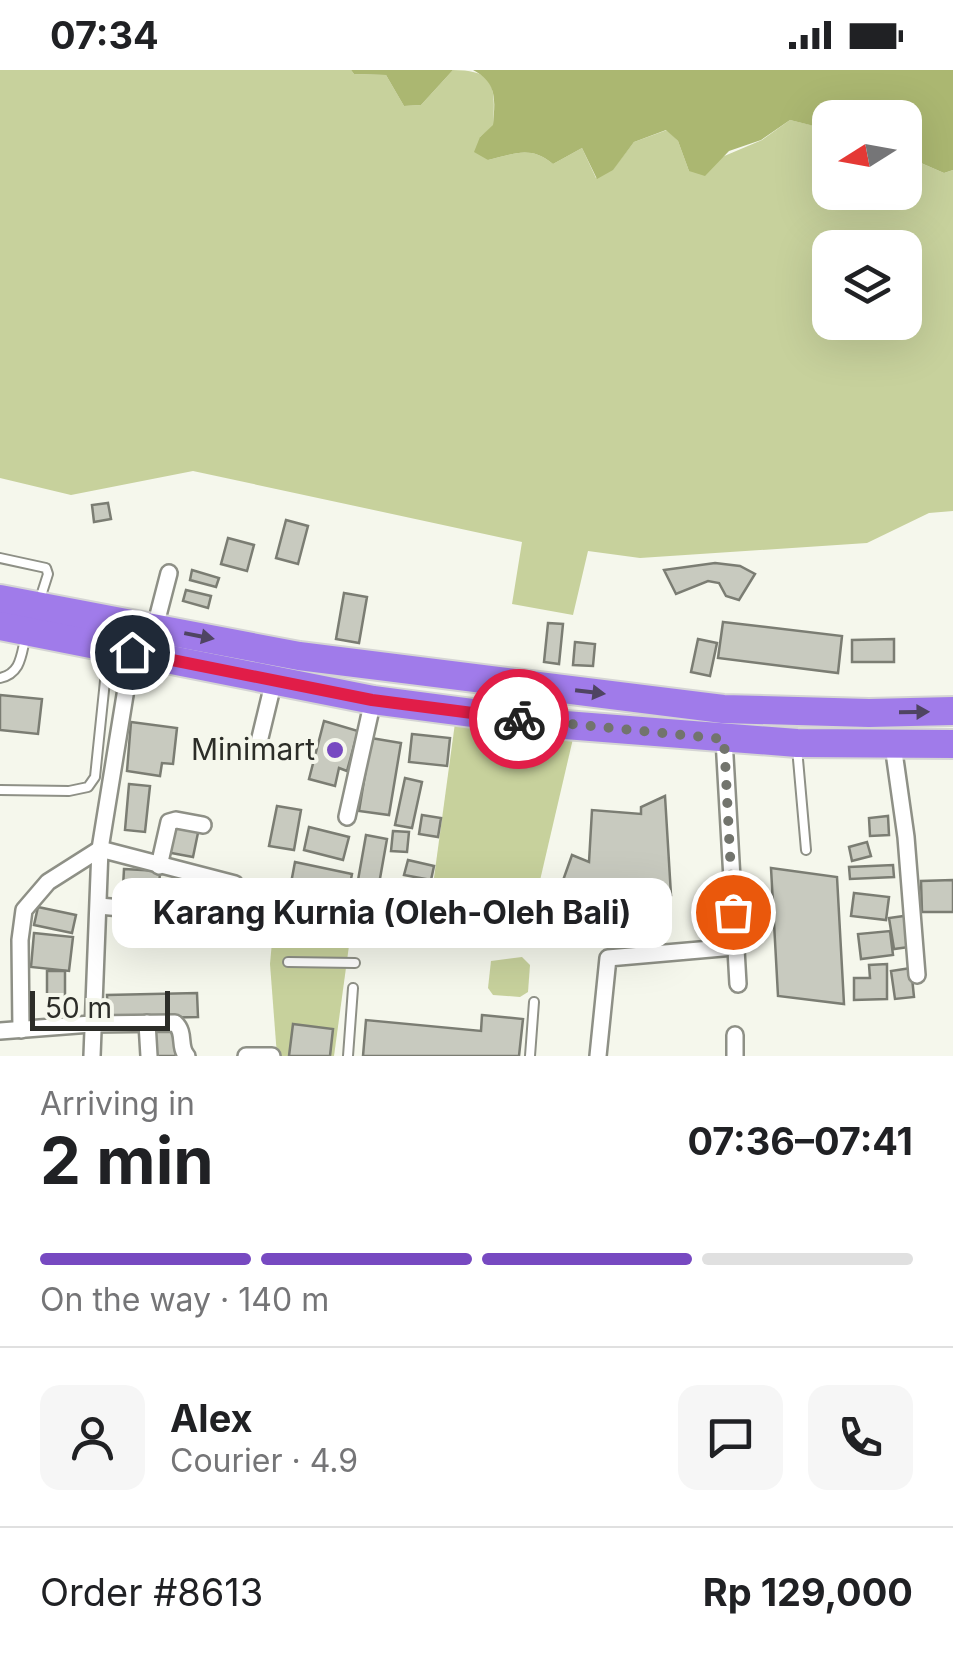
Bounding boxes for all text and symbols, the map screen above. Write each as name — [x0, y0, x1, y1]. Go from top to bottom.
text: 07:34 — [50, 12, 159, 58]
north arrow — [812, 100, 922, 210]
map controls — [812, 100, 922, 340]
button: layers — [812, 230, 922, 340]
pin — [90, 610, 175, 695]
icon: home — [105, 625, 160, 680]
one-way arrow — [184, 629, 215, 644]
courier — [469, 669, 569, 769]
one-way arrow — [574, 684, 606, 700]
icon: bike — [492, 692, 547, 747]
one-way arrow — [898, 704, 930, 720]
place label: Minimart — [191, 731, 315, 767]
marker: Minimart — [324, 739, 346, 761]
pin — [691, 870, 776, 955]
callout: Karang Kurnia (Oleh-Oleh Bali) — [113, 877, 673, 947]
icon: bag — [706, 885, 761, 940]
text: Karang Kurnia (Oleh-Oleh Bali) — [153, 893, 631, 932]
scale bar — [30, 986, 170, 1030]
text: 50 m — [45, 991, 112, 1025]
text: Arriving in — [40, 1084, 195, 1123]
text: 07:36–07:41 — [687, 1118, 913, 1164]
text: 2 min — [40, 1121, 214, 1200]
text: On the way · 140 m — [40, 1280, 329, 1319]
button: person — [40, 1385, 145, 1490]
button: chat — [678, 1385, 783, 1490]
button: phone — [808, 1385, 913, 1490]
text: Alex — [170, 1395, 253, 1441]
text: Courier · 4.9 — [170, 1441, 358, 1480]
text: Order #8613 — [40, 1569, 263, 1615]
text: Rp 129,000 — [703, 1569, 913, 1615]

